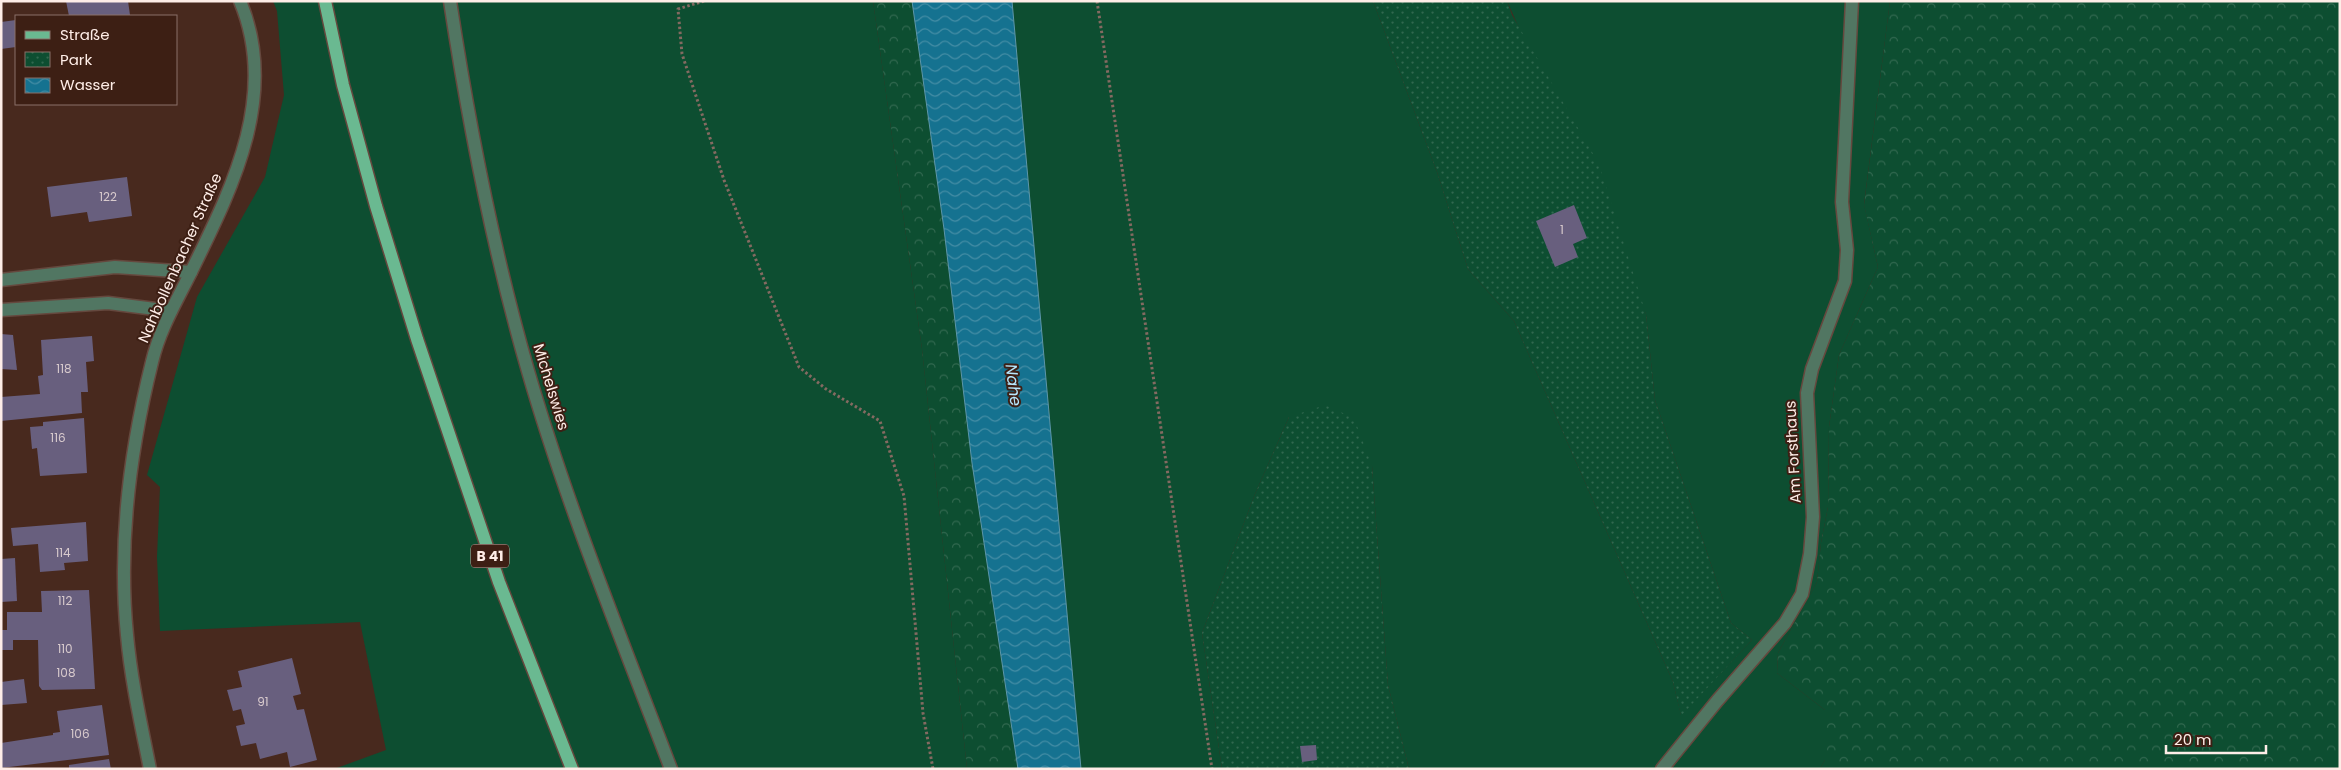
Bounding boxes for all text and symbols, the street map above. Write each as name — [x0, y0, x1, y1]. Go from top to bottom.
legend — [15, 15, 178, 105]
text: Straße — [60, 24, 110, 45]
text: Park — [60, 49, 92, 70]
text: Wasser — [60, 74, 116, 95]
street label: Nahbollenbacher Straße — [133, 170, 226, 346]
house number: 122 — [99, 188, 117, 205]
house number: 1 — [1560, 221, 1564, 238]
street label: Michelswies — [528, 341, 575, 433]
house number: 118 — [56, 360, 72, 377]
water label: Nahe — [1000, 363, 1028, 407]
street label: Am Forsthaus — [1779, 400, 1806, 504]
house number: 116 — [50, 429, 66, 446]
house number: 114 — [55, 544, 71, 561]
road number: B 41 — [471, 544, 509, 568]
house number: 112 — [58, 592, 72, 609]
house number: 110 — [57, 640, 73, 657]
house number: 108 — [57, 664, 75, 681]
house number: 91 — [257, 693, 269, 710]
scale bar — [2166, 722, 2266, 754]
house number: 106 — [71, 725, 90, 742]
text: 20 m — [2174, 729, 2212, 750]

